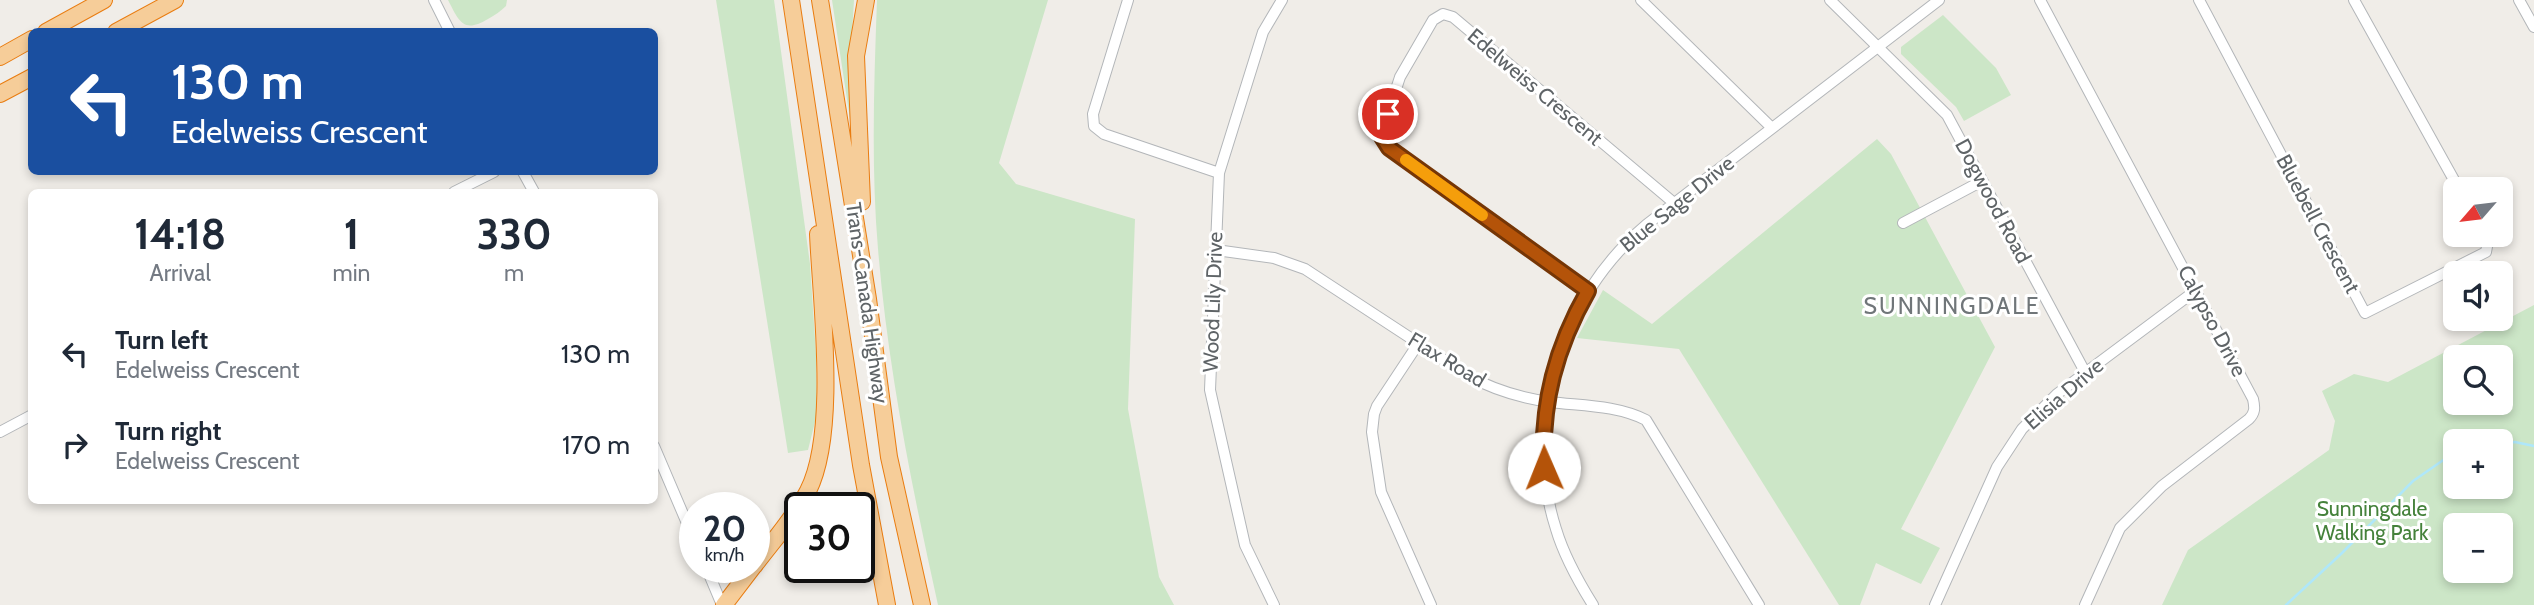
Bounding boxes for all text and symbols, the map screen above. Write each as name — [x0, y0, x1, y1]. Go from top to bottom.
street label: Edelweiss Crescent — [1463, 23, 1608, 150]
text: 130 m — [171, 52, 304, 111]
icon: left — [56, 56, 147, 147]
pin — [1358, 84, 1418, 144]
icon: arrive — [1369, 95, 1407, 133]
text: Edelweiss Crescent — [171, 112, 428, 151]
street label: Dogwood Road — [1950, 134, 2037, 267]
street label: Blue Sage Drive — [1615, 150, 1739, 257]
street label: Bluebell Crescent — [2271, 150, 2366, 297]
north arrow — [2443, 177, 2513, 247]
map controls — [2443, 177, 2513, 583]
street label: Trans-Canada Highway — [841, 201, 894, 405]
text: 14:18 — [134, 208, 226, 260]
text: 1 — [344, 208, 359, 260]
text: 330 — [477, 208, 552, 260]
street label: Wood Lily Drive — [1198, 231, 1227, 373]
text: Arrival — [150, 259, 211, 287]
text: min — [332, 259, 370, 287]
text: m — [504, 259, 524, 287]
street label: Calypso Drive — [2173, 261, 2252, 381]
button: sound — [2443, 261, 2513, 331]
district label: SUNNINGDALE — [1864, 292, 2040, 320]
text: Turn left — [115, 324, 208, 356]
street label: Flax Road — [1404, 327, 1491, 392]
icon: left — [56, 335, 94, 373]
text: 130 m — [561, 338, 630, 370]
button: search — [2443, 345, 2513, 415]
street label: Elisia Drive — [2019, 353, 2108, 435]
text: Edelweiss Crescent — [115, 356, 299, 384]
text: Turn right — [115, 415, 221, 447]
icon: right — [56, 426, 94, 464]
text: 170 m — [562, 429, 630, 461]
button: + — [2443, 429, 2513, 499]
position arrow — [1507, 431, 1581, 505]
text: Edelweiss Crescent — [115, 447, 299, 475]
speed limit sign: 30 — [784, 492, 875, 583]
park label: Sunningdale Walking Park — [2316, 496, 2429, 545]
text: 20 — [703, 507, 746, 550]
button: − — [2443, 513, 2513, 583]
text: km/h — [705, 544, 744, 566]

